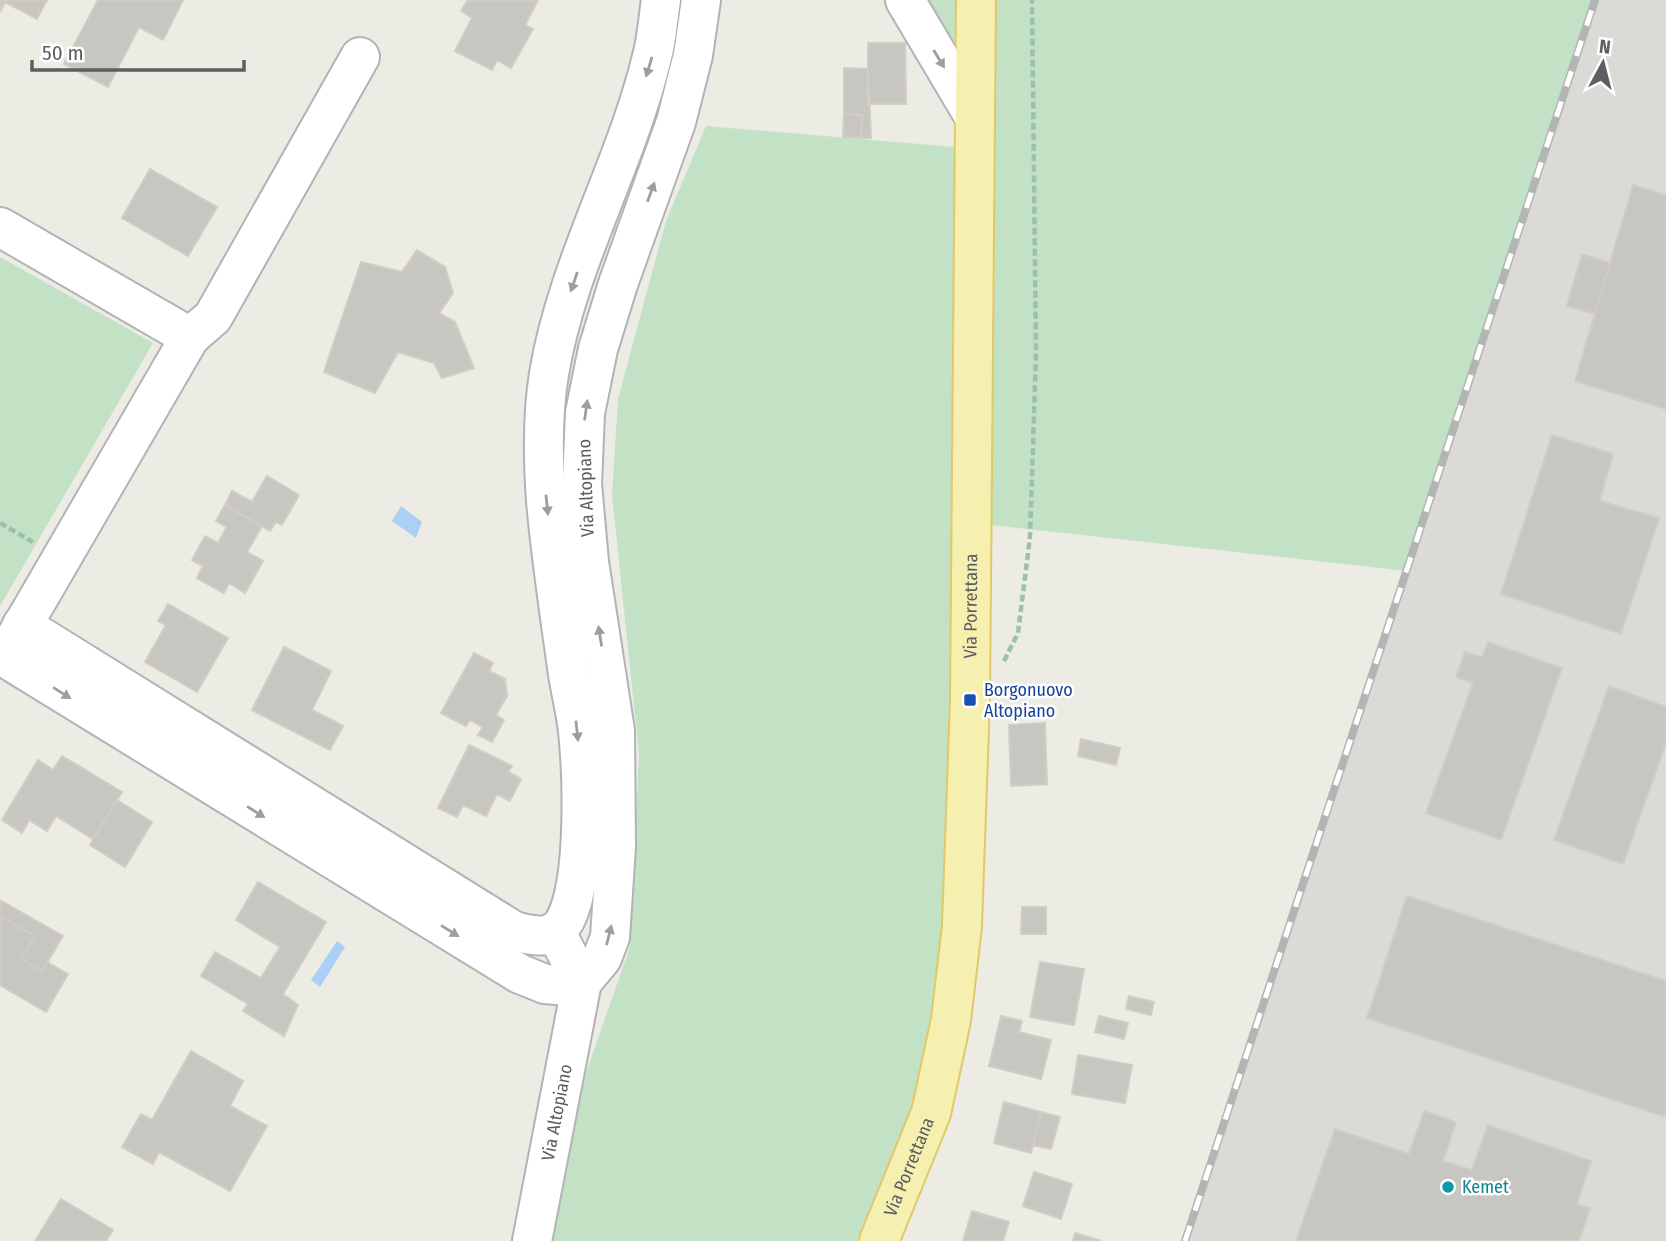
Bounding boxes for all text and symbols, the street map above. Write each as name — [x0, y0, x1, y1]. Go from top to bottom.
scale bar — [32, 28, 243, 72]
north arrow — [1568, 28, 1638, 98]
text: N — [1598, 35, 1612, 59]
text: 50 m — [42, 40, 84, 66]
one-way arrow — [933, 49, 946, 68]
one-way arrow — [644, 57, 654, 78]
one-way arrow — [646, 182, 657, 203]
one-way arrow — [568, 271, 579, 292]
one-way arrow — [581, 399, 592, 421]
street label: Via Altopiano — [573, 439, 599, 537]
one-way arrow — [542, 495, 553, 517]
street label: Via Porrettana — [959, 553, 982, 659]
one-way arrow — [594, 625, 605, 647]
place label: Borgonuovo Altopiano — [984, 679, 1073, 722]
one-way arrow — [53, 687, 72, 699]
marker: Borgonuovo Altopiano — [962, 692, 978, 708]
one-way arrow — [571, 720, 582, 742]
one-way arrow — [246, 805, 266, 818]
one-way arrow — [440, 924, 460, 937]
one-way arrow — [604, 924, 615, 946]
street label: Via Altopiano — [537, 1062, 577, 1163]
street label: Via Porrettana — [879, 1114, 939, 1220]
place label: Kemet — [1462, 1176, 1509, 1198]
marker: Kemet — [1440, 1179, 1456, 1195]

